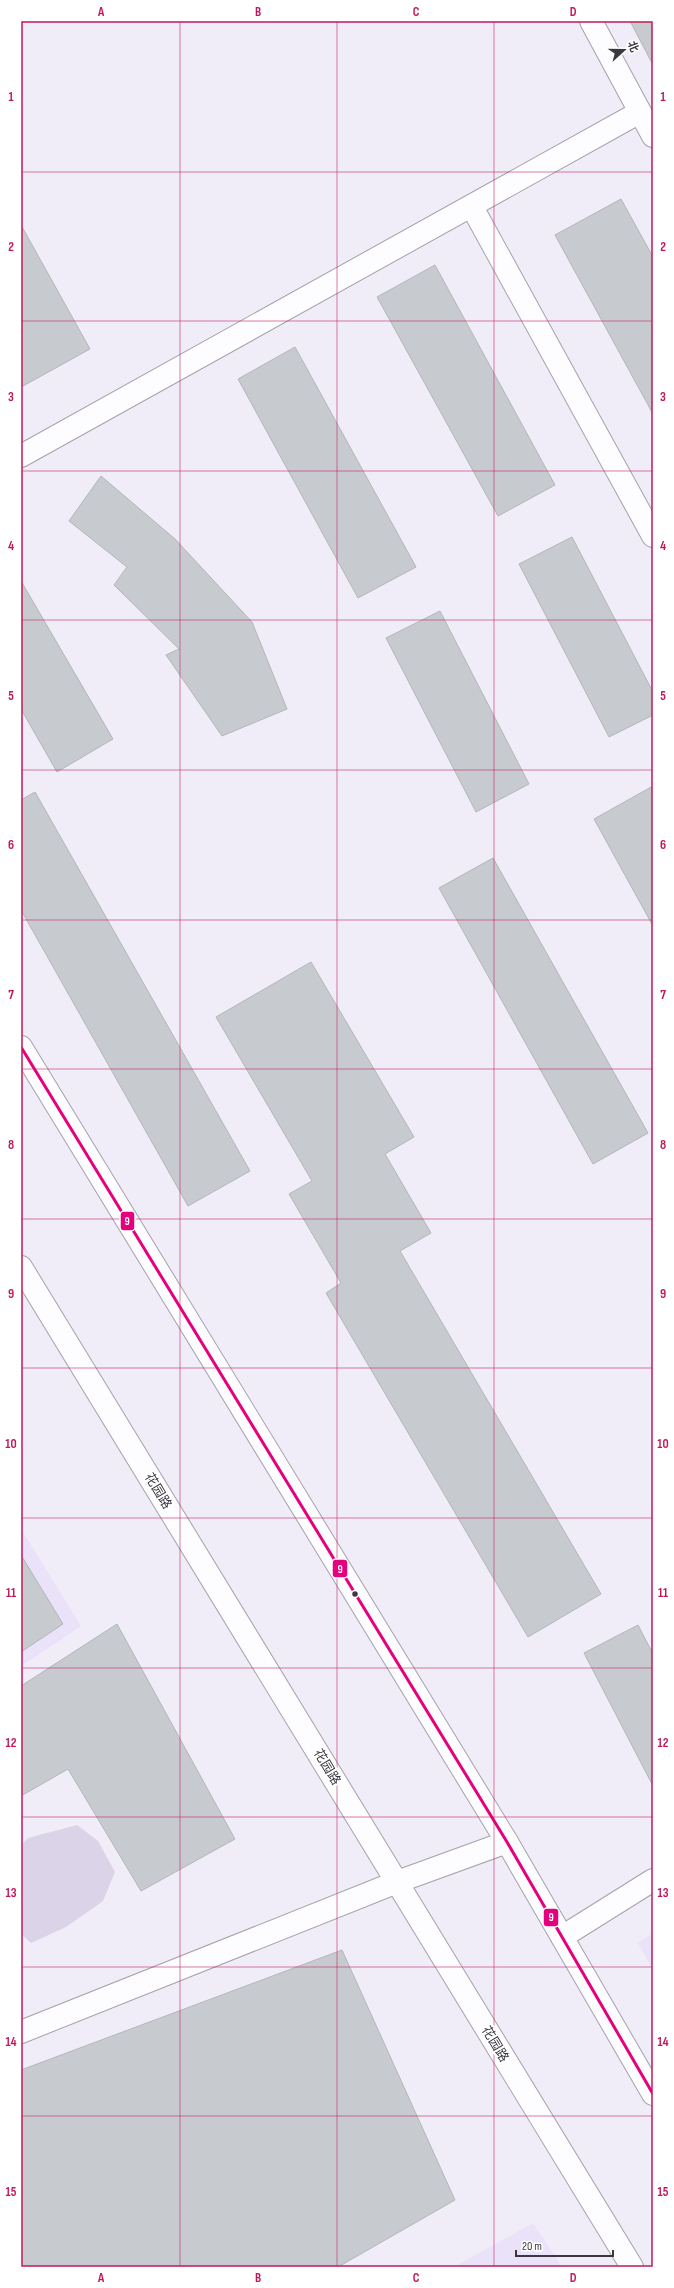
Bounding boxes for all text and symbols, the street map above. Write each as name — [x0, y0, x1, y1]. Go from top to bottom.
text: A — [97, 4, 105, 20]
text: B — [255, 4, 261, 20]
text: C — [413, 4, 420, 20]
text: D — [570, 4, 577, 20]
north arrow — [604, 30, 644, 70]
text: 北 — [625, 39, 641, 54]
text: 1 — [8, 89, 14, 105]
text: 1 — [660, 89, 666, 105]
text: 2 — [8, 239, 14, 255]
text: 2 — [660, 239, 666, 255]
text: 3 — [8, 389, 14, 405]
text: 3 — [660, 389, 666, 405]
text: 4 — [8, 538, 14, 554]
text: 4 — [660, 538, 666, 554]
text: 5 — [8, 688, 14, 704]
text: 5 — [660, 688, 666, 704]
text: 6 — [8, 837, 14, 853]
text: 6 — [660, 837, 666, 853]
text: 7 — [8, 987, 14, 1003]
text: 7 — [660, 987, 666, 1003]
text: 8 — [8, 1137, 14, 1153]
text: 8 — [660, 1137, 666, 1153]
line badge: 9 — [120, 1211, 135, 1231]
text: 9 — [124, 1215, 130, 1228]
text: 9 — [8, 1286, 14, 1302]
text: 9 — [660, 1286, 666, 1302]
text: 10 — [5, 1436, 17, 1452]
text: 10 — [657, 1436, 669, 1452]
street label: 花园路 — [141, 1470, 175, 1512]
line badge: 9 — [332, 1559, 348, 1578]
text: 9 — [337, 1563, 343, 1576]
text: 11 — [6, 1585, 16, 1601]
text: 11 — [658, 1585, 668, 1601]
unlabelled marker — [350, 1589, 360, 1599]
text: 12 — [6, 1735, 17, 1751]
text: 12 — [658, 1735, 669, 1751]
street label: 花园路 — [310, 1746, 344, 1788]
text: 13 — [6, 1885, 17, 1901]
text: 13 — [658, 1885, 669, 1901]
line badge: 9 — [543, 1908, 559, 1927]
text: 9 — [548, 1911, 554, 1924]
street label: 花园路 — [478, 2023, 512, 2065]
text: 14 — [5, 2034, 17, 2050]
text: 14 — [657, 2034, 669, 2050]
text: 15 — [6, 2184, 17, 2200]
text: 15 — [658, 2184, 669, 2200]
scale bar — [516, 2232, 613, 2258]
text: 20 m — [522, 2239, 542, 2254]
text: A — [97, 2270, 105, 2286]
text: B — [255, 2270, 261, 2286]
text: C — [413, 2270, 420, 2286]
text: D — [570, 2270, 577, 2286]

